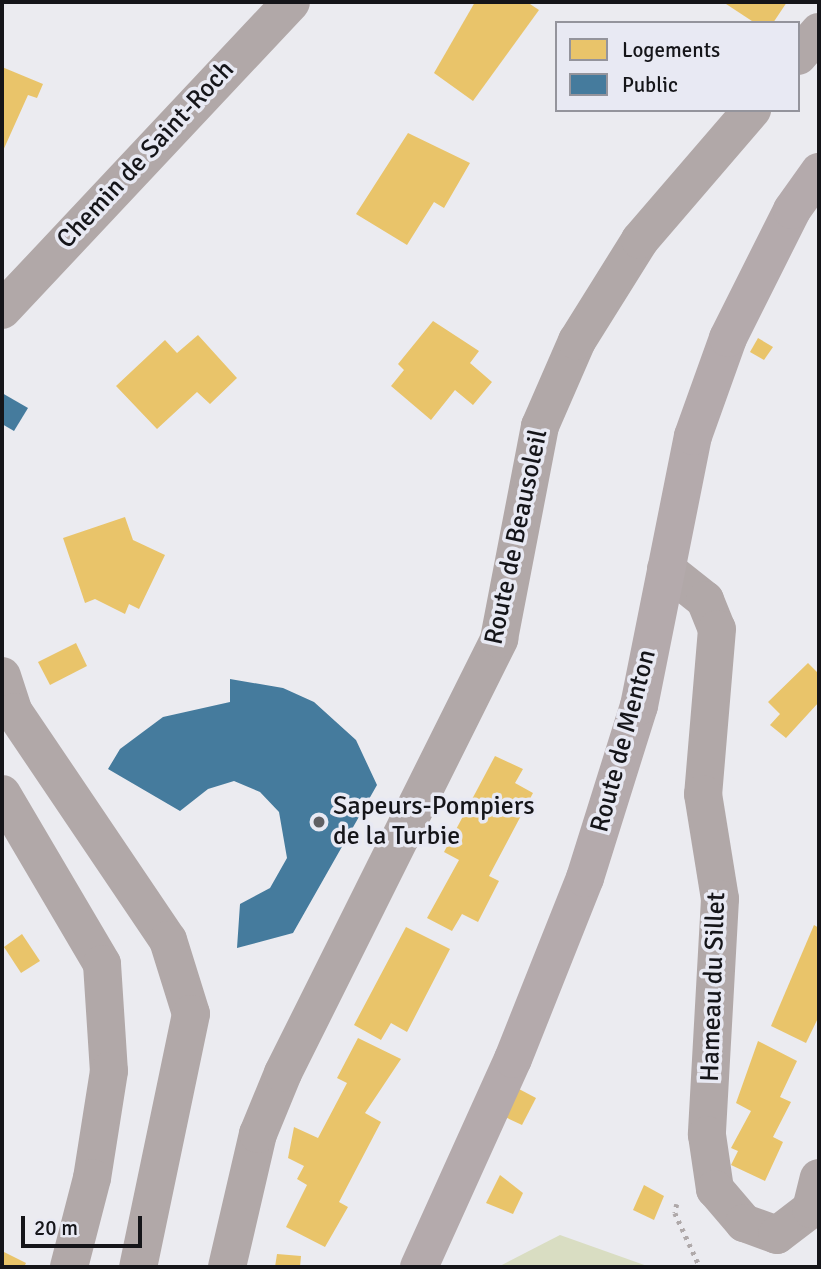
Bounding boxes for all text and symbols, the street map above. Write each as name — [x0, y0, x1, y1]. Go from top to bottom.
legend — [555, 21, 800, 112]
text: Logements — [622, 37, 720, 63]
street label: Chemin de Saint-Roch — [51, 55, 241, 255]
text: Public — [622, 72, 678, 98]
street label: Route de Beausoleil — [479, 427, 555, 647]
street label: Route de Menton — [585, 646, 663, 836]
place label: Sapeurs-Pompiers de la Turbie — [333, 791, 535, 852]
marker: Sapeurs-Pompiers de la Turbie — [311, 814, 327, 830]
street label: Hameau du Sillet — [695, 892, 733, 1082]
scale bar — [24, 1202, 145, 1246]
text: 20 m — [34, 1215, 78, 1241]

